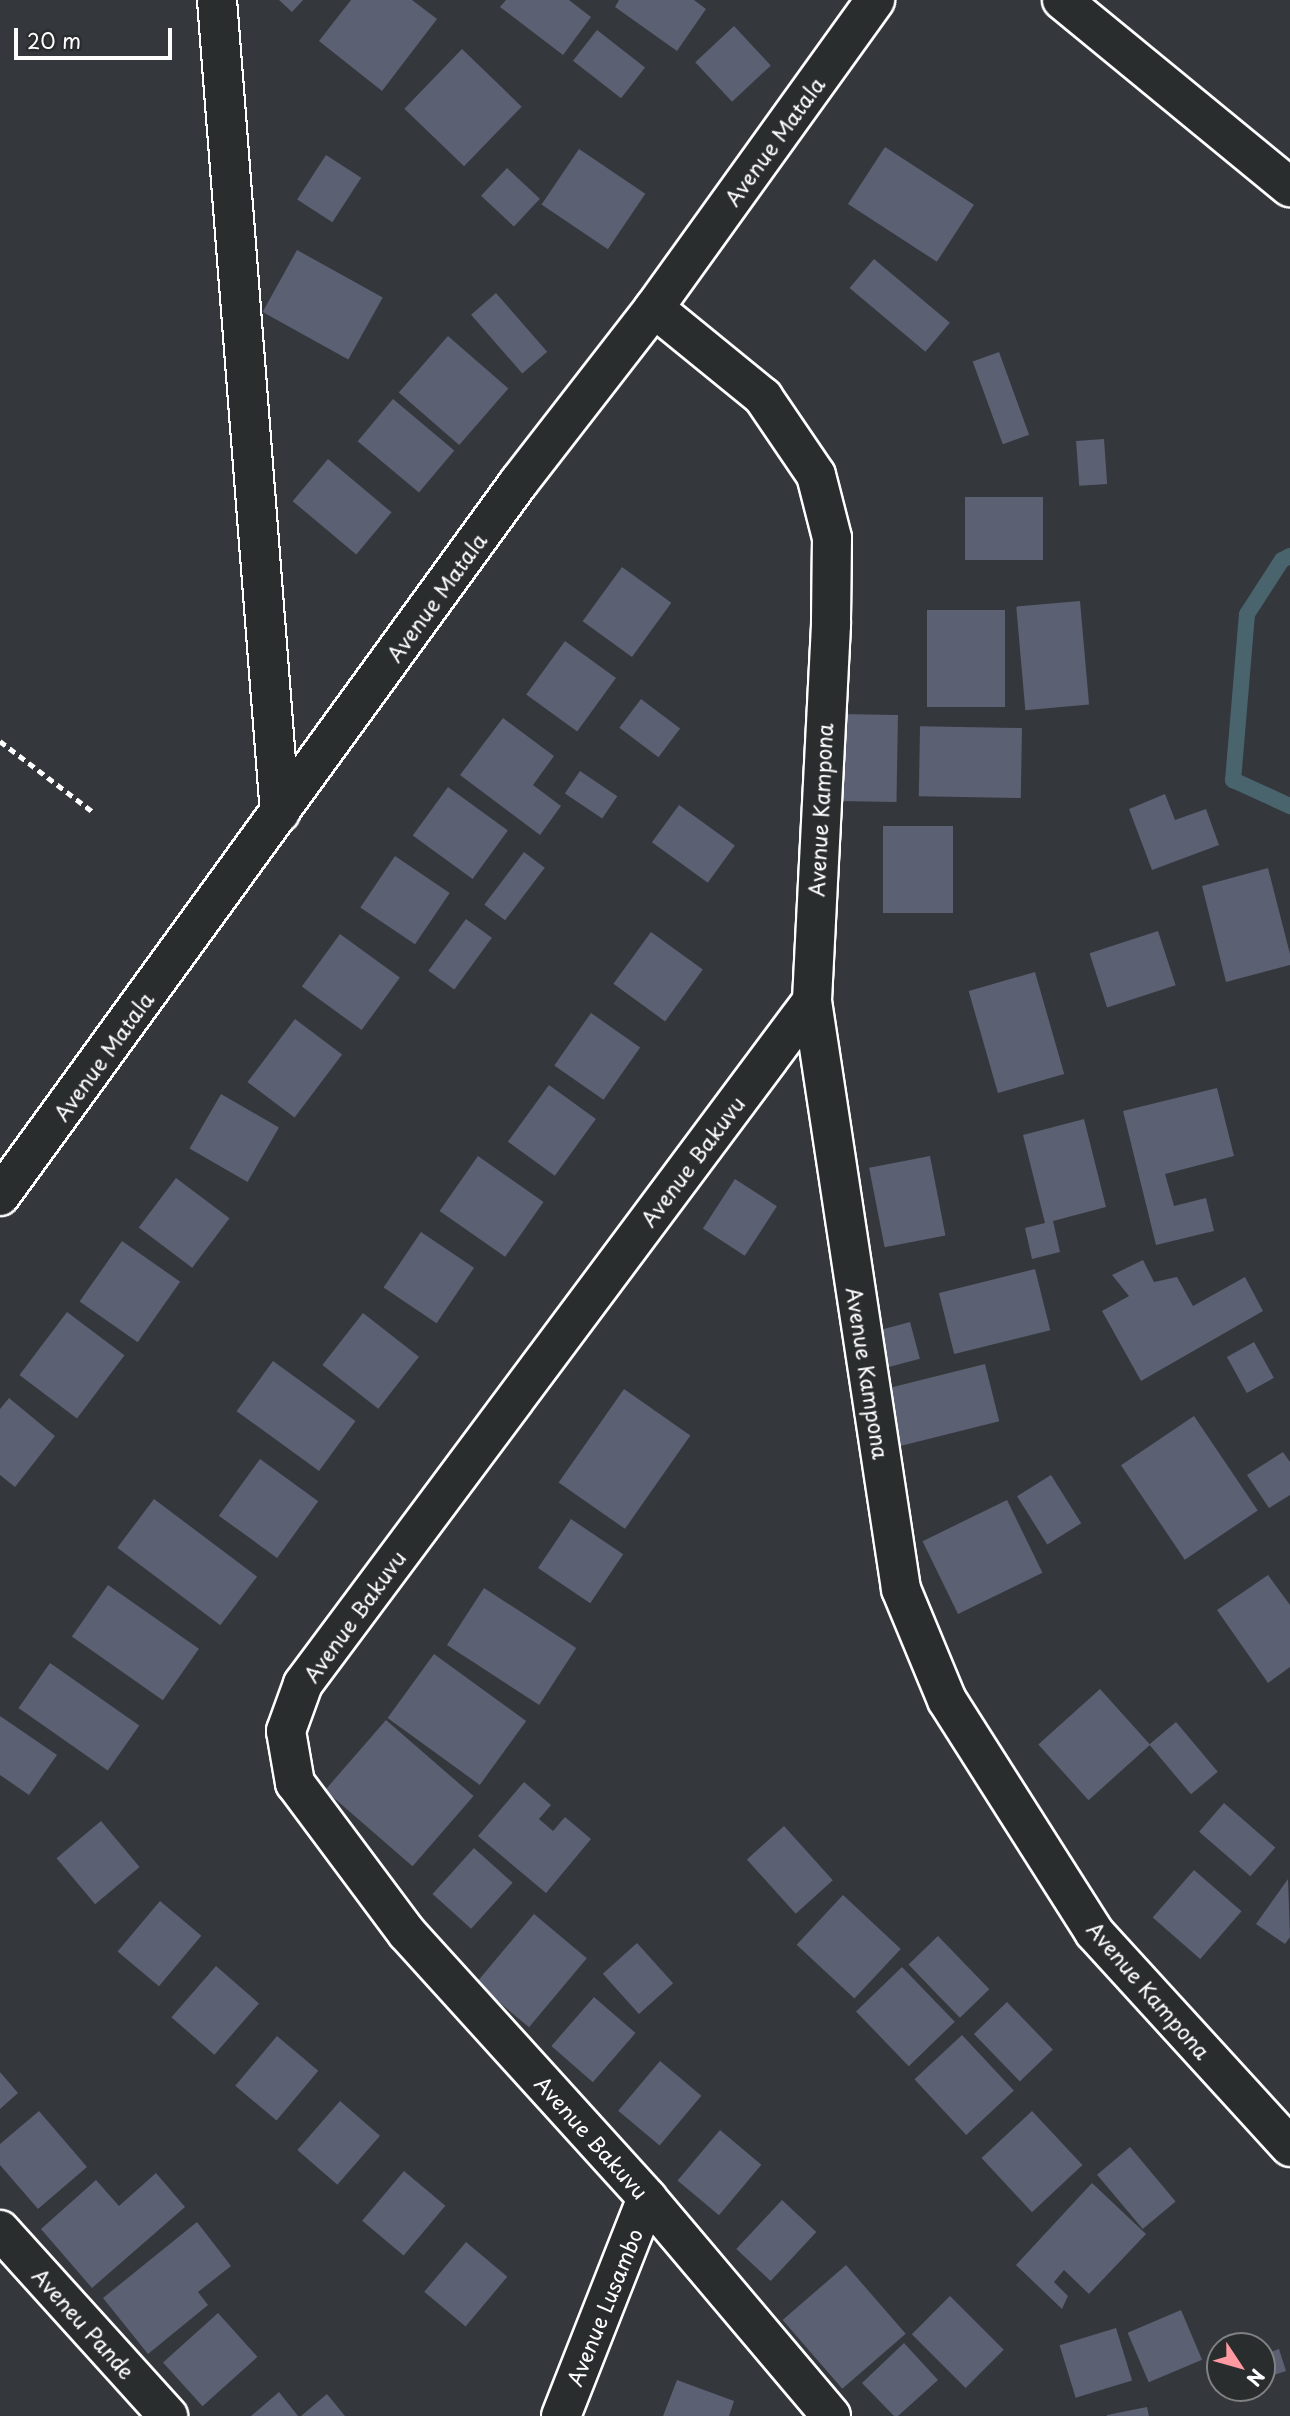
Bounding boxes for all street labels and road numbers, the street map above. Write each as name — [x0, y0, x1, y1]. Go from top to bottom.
street label: Avenue Matala — [719, 72, 829, 210]
street label: Avenue Matala — [381, 528, 491, 666]
street label: Avenue Kampona — [803, 723, 837, 897]
street label: Avenue Matala — [48, 987, 158, 1125]
street label: Avenue Bakuvu — [635, 1091, 749, 1231]
street label: Avenue Kampona — [842, 1285, 894, 1461]
street label: Avenue Bakuvu — [298, 1546, 410, 1686]
street label: Avenue Kampona — [1083, 1916, 1215, 2064]
street label: Avenue Bakuvu — [530, 2071, 654, 2203]
street label: Avenue Lusambo — [561, 2225, 647, 2389]
street label: Aveneu Pande — [27, 2262, 141, 2384]

